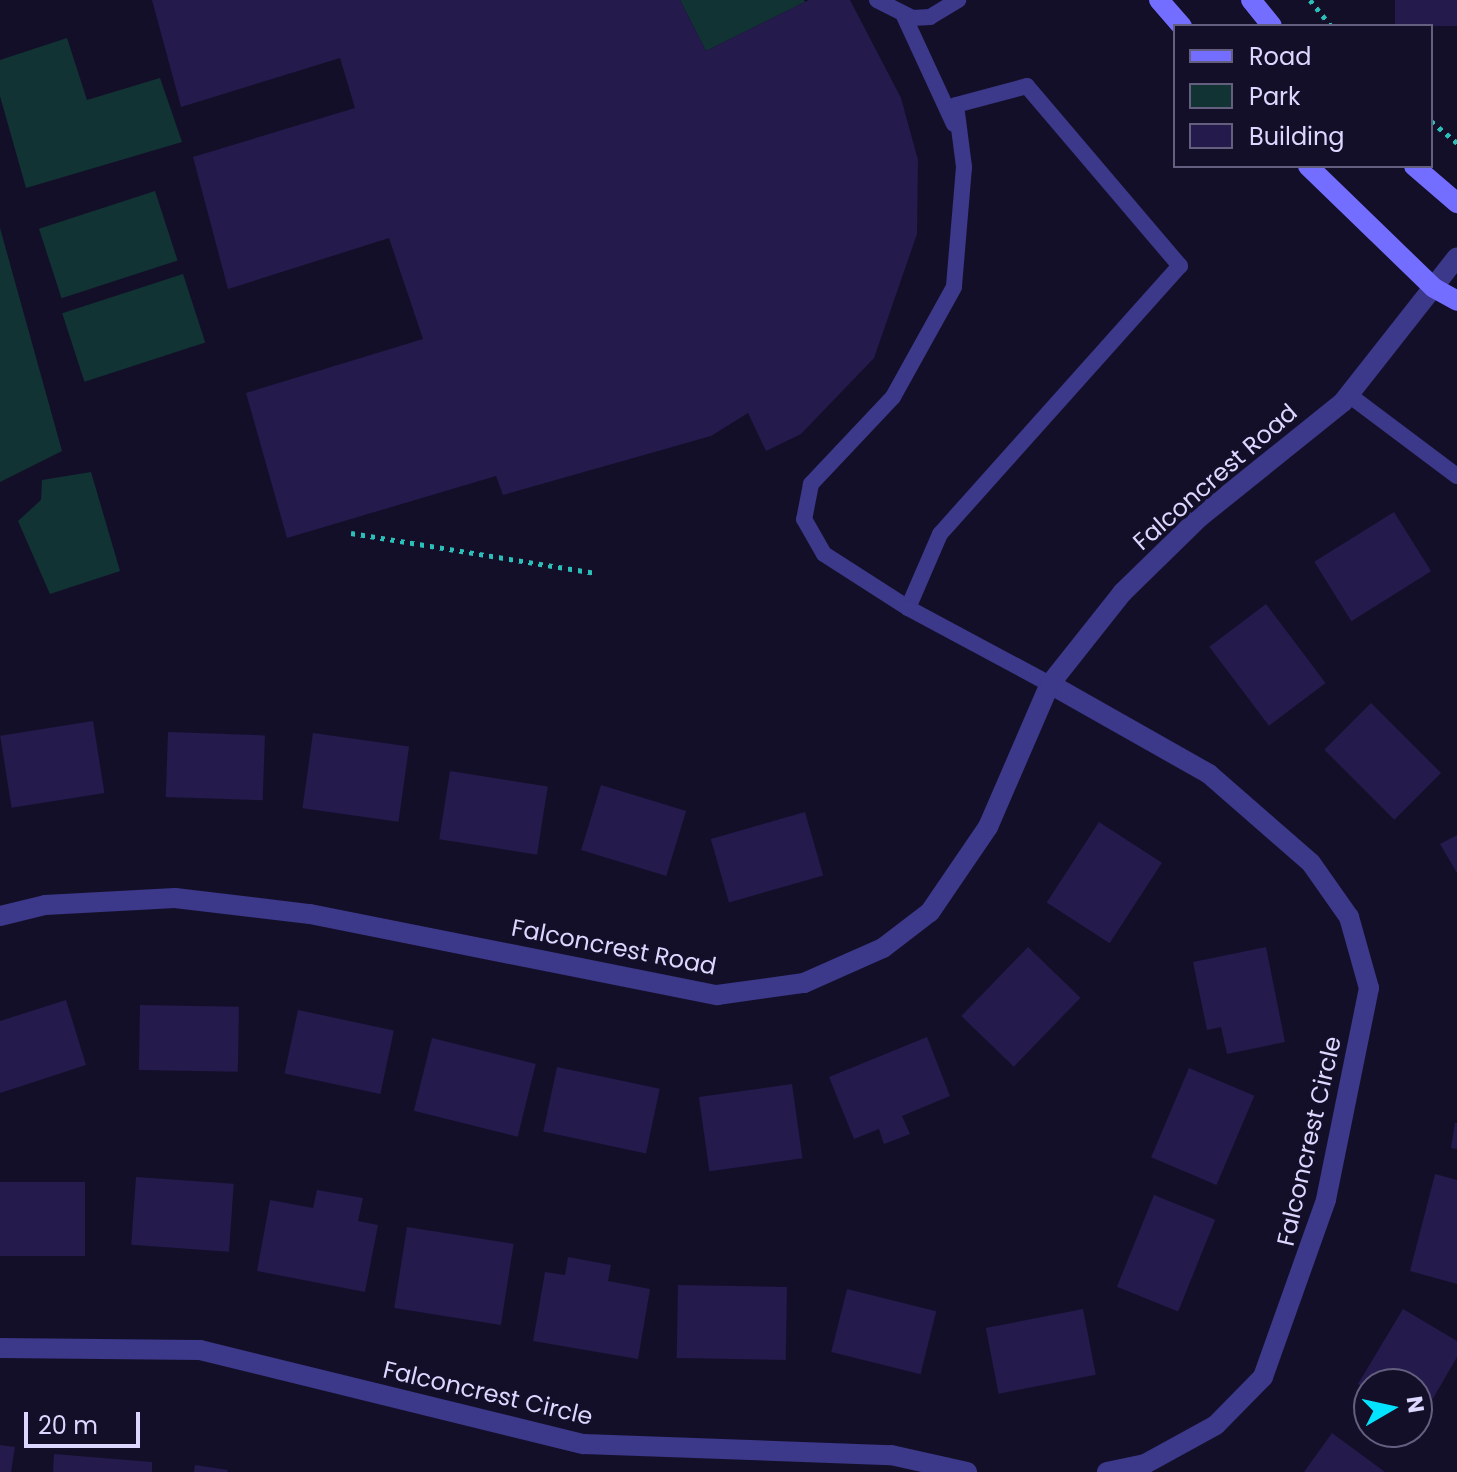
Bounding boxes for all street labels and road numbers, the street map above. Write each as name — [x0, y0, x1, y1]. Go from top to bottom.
street label: Falconcrest Road — [1127, 398, 1303, 556]
street label: Falconcrest Road — [509, 913, 719, 981]
street label: Falconcrest Circle — [1271, 1033, 1347, 1249]
street label: Falconcrest Circle — [380, 1355, 596, 1431]

